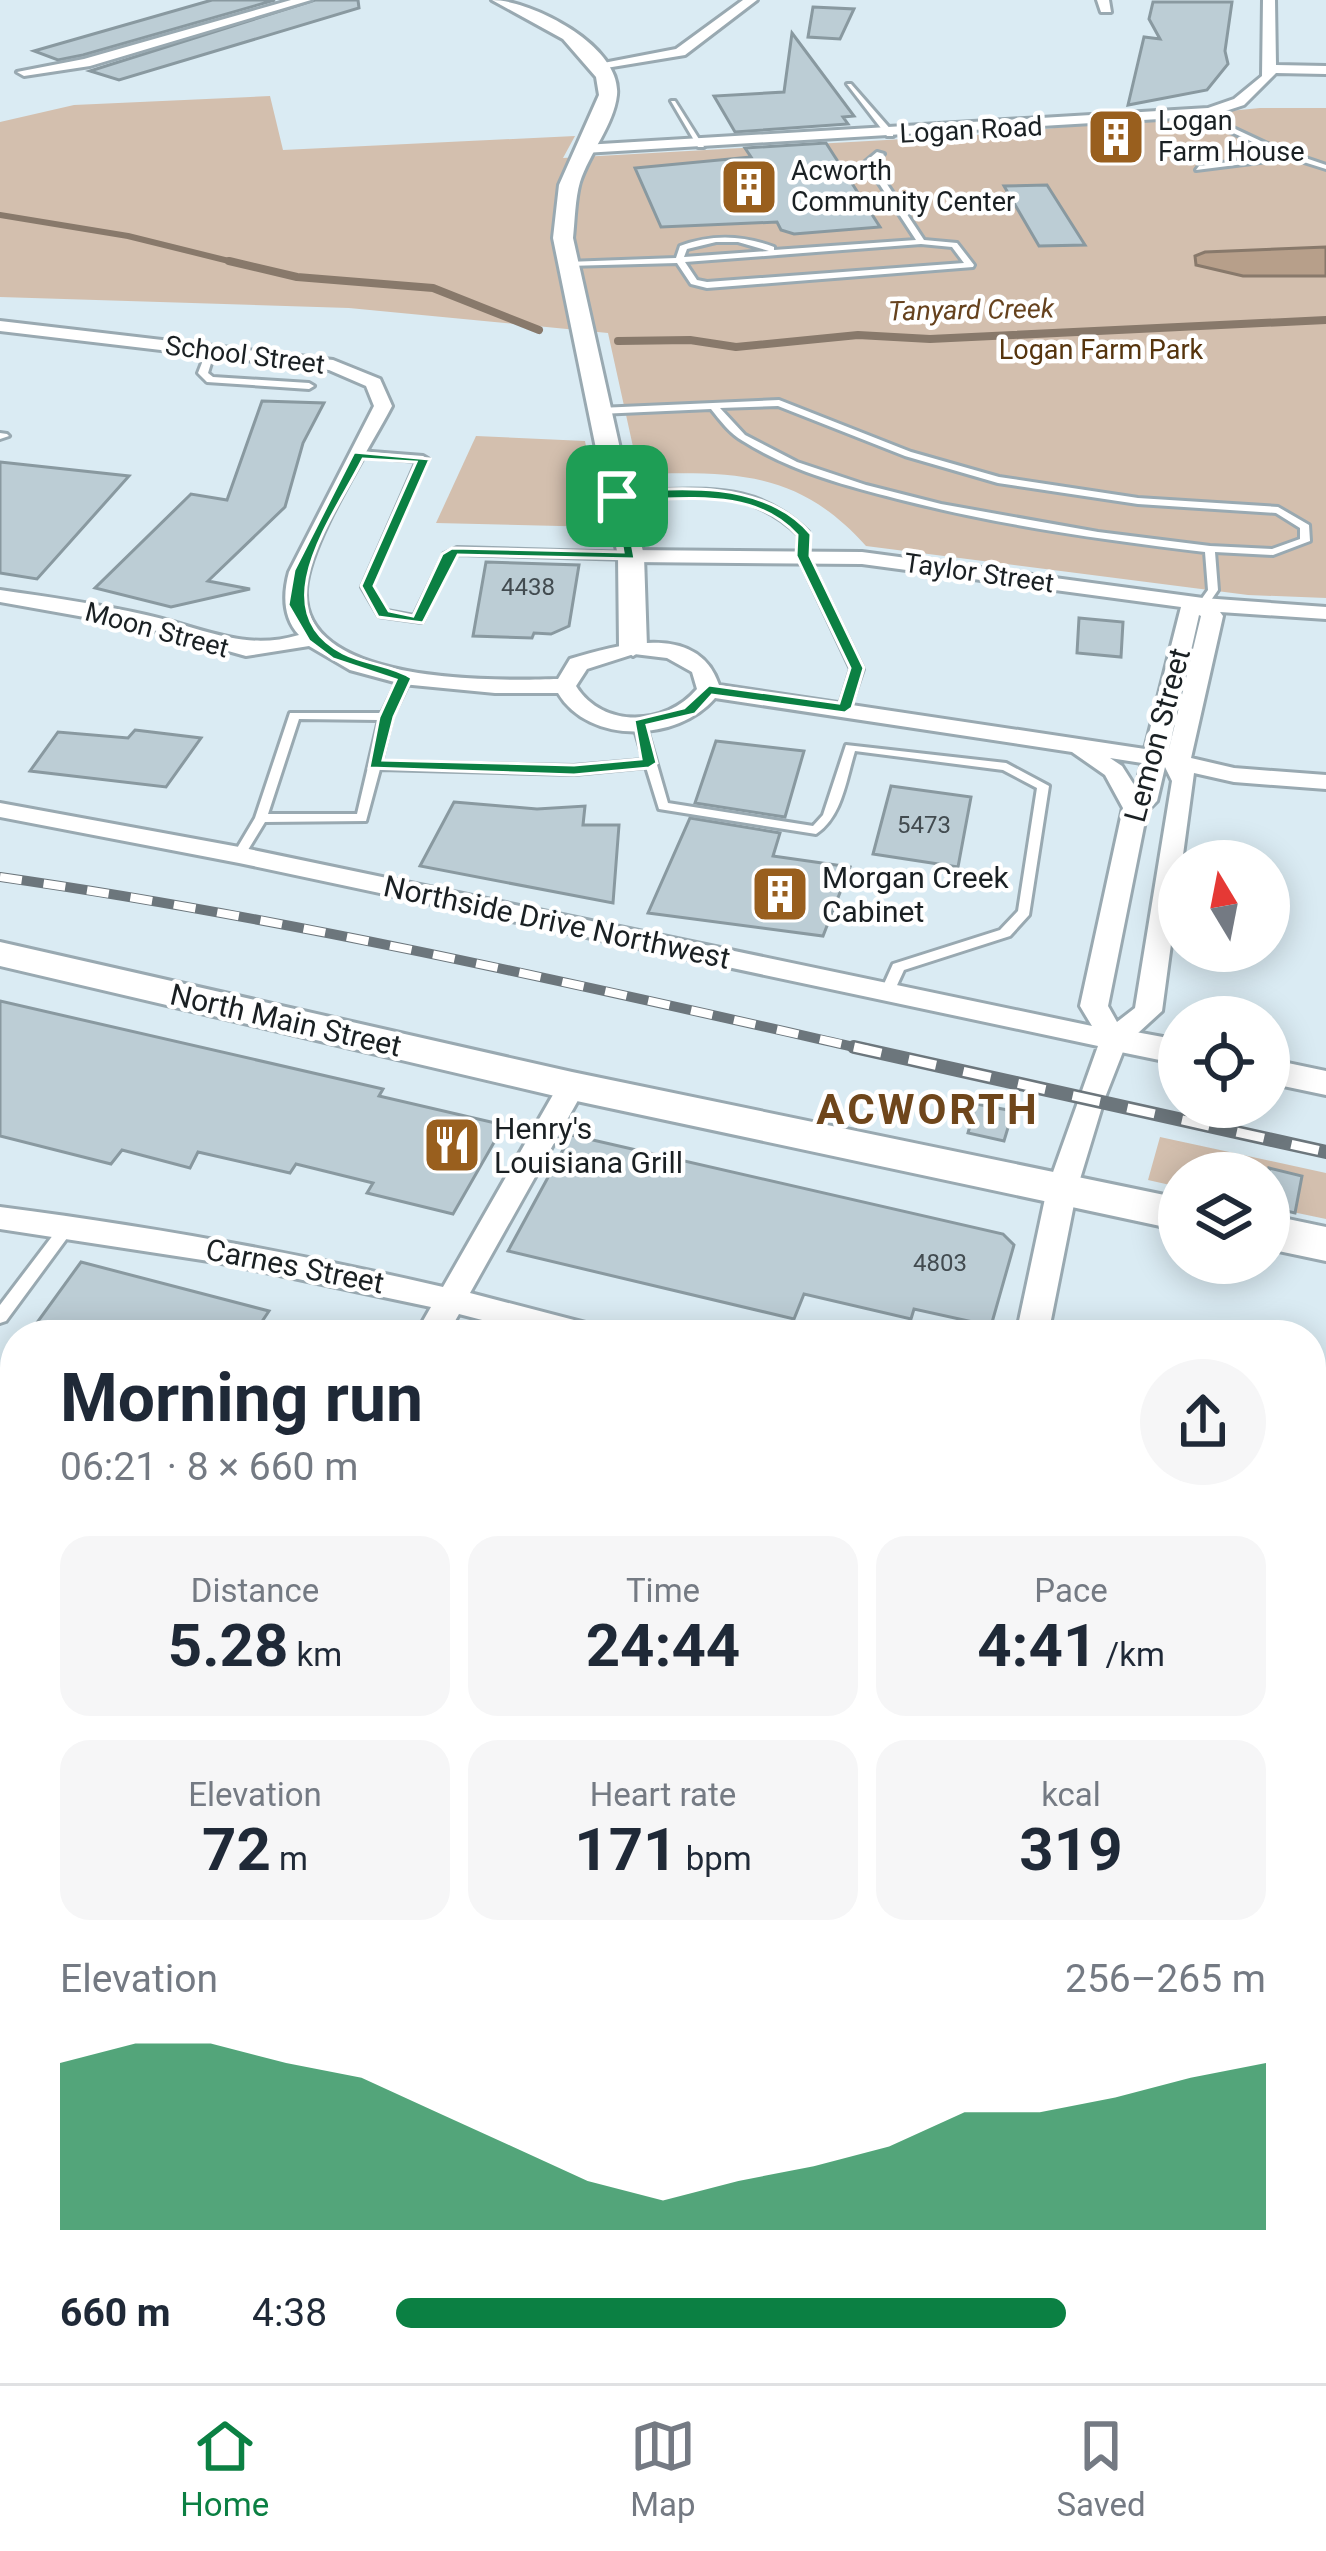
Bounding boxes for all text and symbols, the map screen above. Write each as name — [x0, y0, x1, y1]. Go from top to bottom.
place label: Logan Farm House — [1158, 105, 1304, 168]
building icon: Logan Farm House — [1085, 106, 1147, 168]
street label: Logan Road — [899, 110, 1043, 150]
place label: Acworth Community Center — [791, 155, 1015, 218]
building icon: Acworth Community Center — [718, 156, 780, 218]
water label: Tanyard Creek — [888, 293, 1055, 327]
street label: School Street — [163, 329, 327, 381]
park label: Logan Farm Park — [999, 334, 1204, 366]
pin — [566, 445, 668, 547]
icon: arrive — [584, 463, 650, 529]
street label: Taylor Street — [902, 547, 1056, 599]
house number: 4438 — [501, 573, 555, 601]
street label: Moon Street — [82, 595, 232, 665]
street label: Lemon Street — [1117, 644, 1197, 826]
house number: 5473 — [897, 811, 951, 839]
north arrow — [1158, 840, 1290, 972]
map controls — [1158, 840, 1290, 1284]
place label: Morgan Creek Cabinet — [822, 860, 1010, 929]
building icon: Morgan Creek Cabinet — [749, 863, 811, 925]
street label: Northside Drive Northwest — [381, 868, 733, 976]
street label: North Main Street — [167, 976, 405, 1064]
button: locate — [1158, 996, 1290, 1128]
district label: ACWORTH — [816, 1085, 1040, 1134]
place label: Henry's Louisiana Grill — [494, 1111, 683, 1180]
restaurant icon: Henry's Louisiana Grill — [421, 1114, 483, 1176]
button: layers — [1158, 1152, 1290, 1284]
street label: Carnes Street — [203, 1232, 387, 1300]
house number: 4803 — [913, 1249, 967, 1277]
button: share — [1140, 1359, 1266, 1485]
text: Morning run — [60, 1360, 423, 1437]
text: 06:21 · 8 × 660 m — [60, 1444, 358, 1490]
text: Distance — [191, 1571, 319, 1610]
text: Time — [626, 1571, 700, 1610]
text: Pace — [1034, 1571, 1108, 1610]
text: 5.28 — [168, 1610, 288, 1681]
text: 24:44 — [586, 1610, 740, 1681]
text: 4:41 — [977, 1610, 1097, 1681]
text: km — [288, 1635, 342, 1674]
text: /km — [1097, 1635, 1165, 1674]
text: Elevation — [188, 1775, 322, 1814]
text: Heart rate — [590, 1775, 736, 1814]
text: kcal — [1041, 1775, 1101, 1814]
text: 72 — [202, 1814, 271, 1885]
text: 171 — [574, 1814, 678, 1885]
text: 319 — [1019, 1814, 1123, 1885]
text: m — [271, 1839, 308, 1878]
text: bpm — [678, 1839, 752, 1878]
text: Elevation — [60, 1956, 218, 2002]
text: 256–265 m — [1065, 1956, 1266, 2002]
text: 660 m — [60, 2290, 171, 2336]
text: 4:38 — [252, 2290, 327, 2336]
tab: Home — [180, 2413, 269, 2524]
tab: Map — [630, 2413, 696, 2524]
tab: Saved — [1056, 2413, 1146, 2524]

